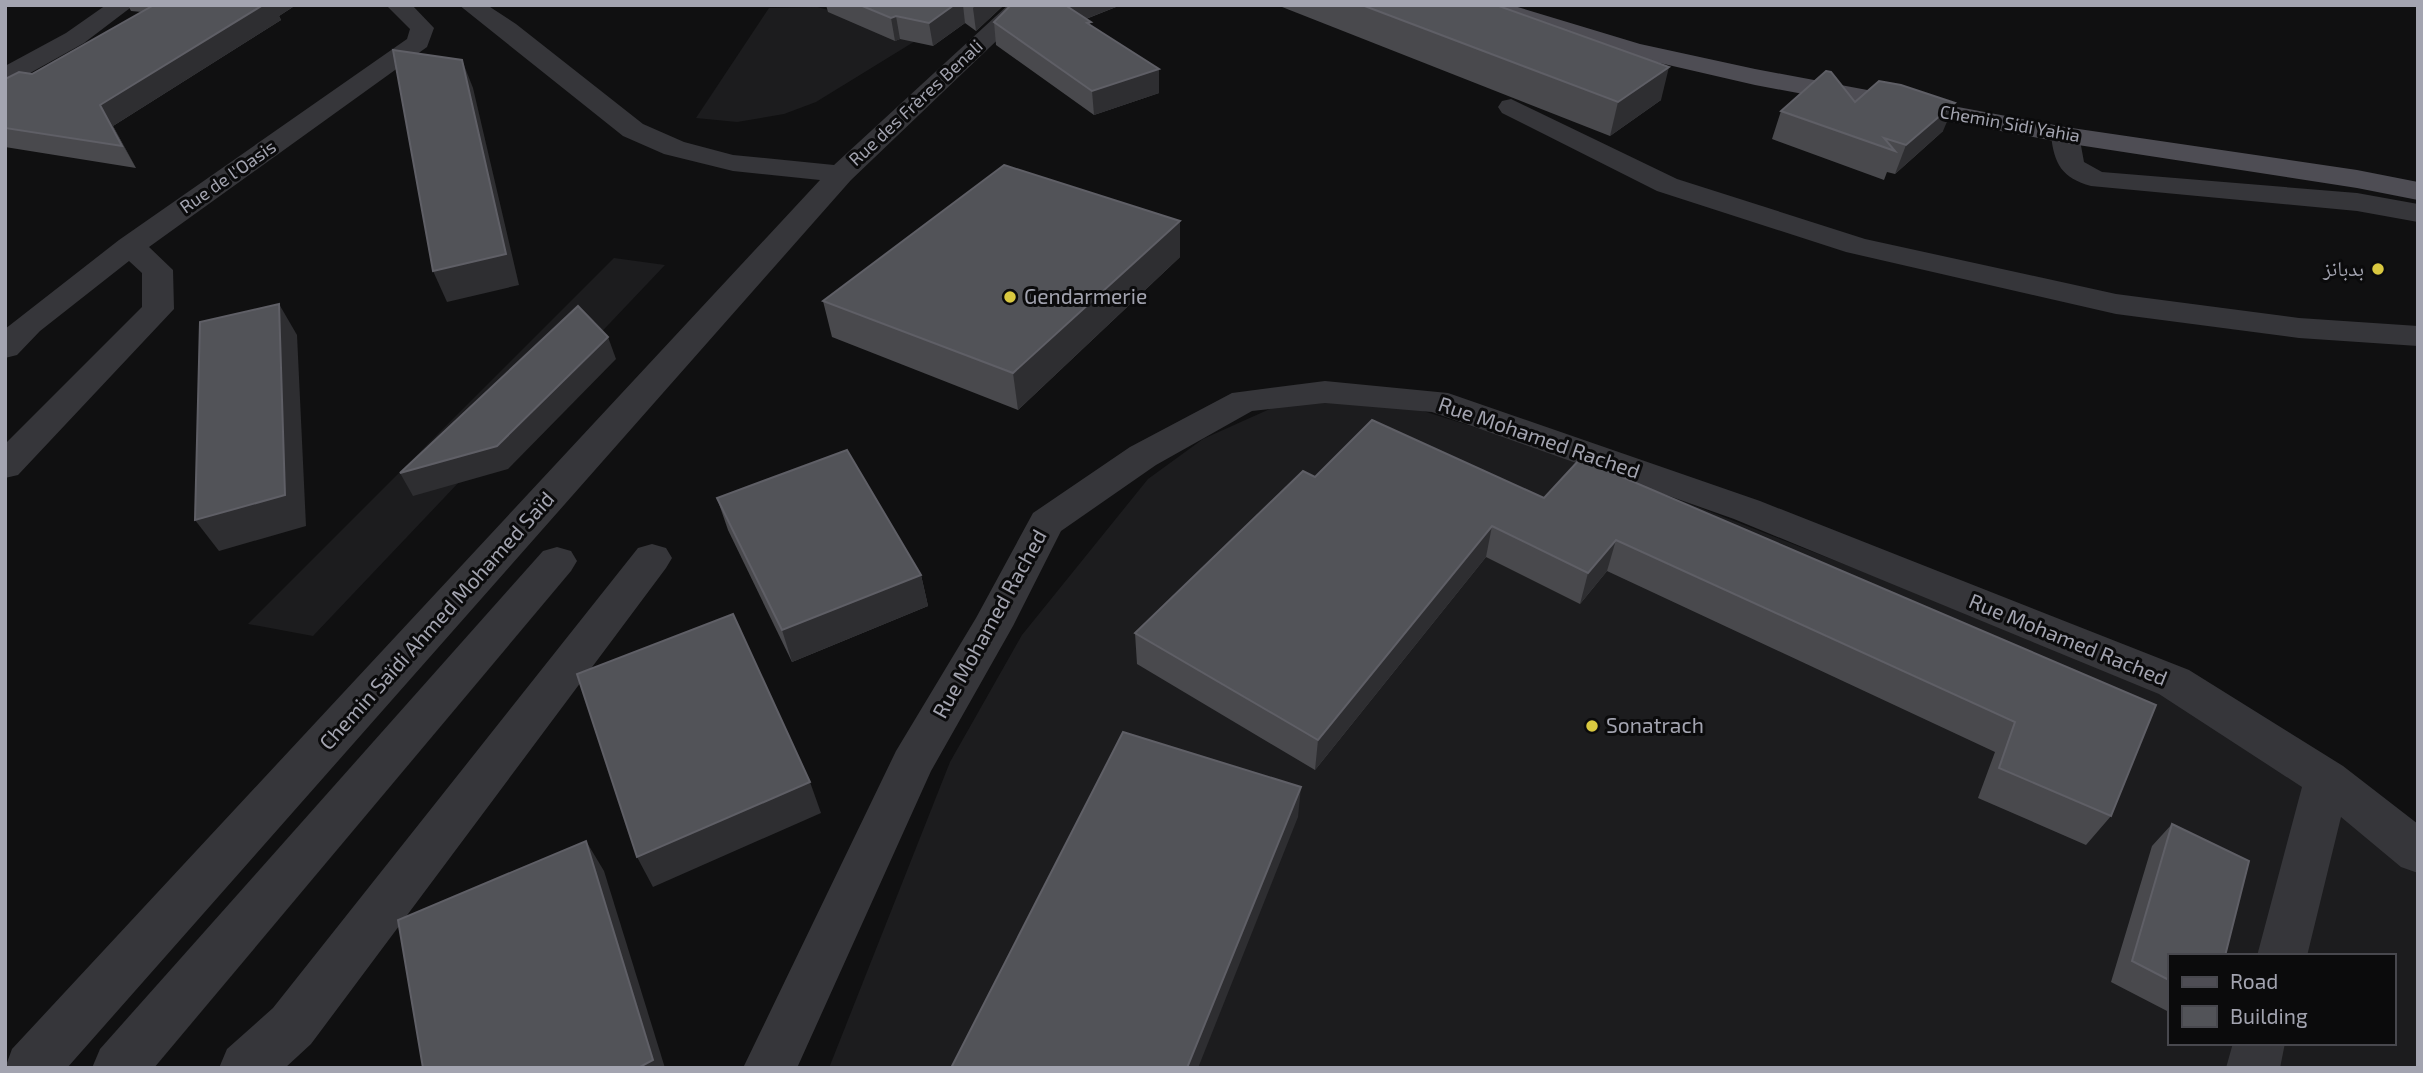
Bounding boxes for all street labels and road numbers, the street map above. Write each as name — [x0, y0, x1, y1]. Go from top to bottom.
street label: Rue des Frères Benali — [844, 35, 987, 170]
street label: Chemin Sidi Yahia — [1938, 100, 2082, 146]
street label: Rue de l'Oasis — [175, 135, 280, 217]
street label: Rue Mohamed Rached — [1435, 390, 1644, 483]
street label: Chemin Saïdi Ahmed Mohamed Saïd — [313, 486, 558, 754]
street label: Rue Mohamed Rached — [926, 525, 1051, 722]
street label: Rue Mohamed Rached — [1966, 587, 2171, 690]

